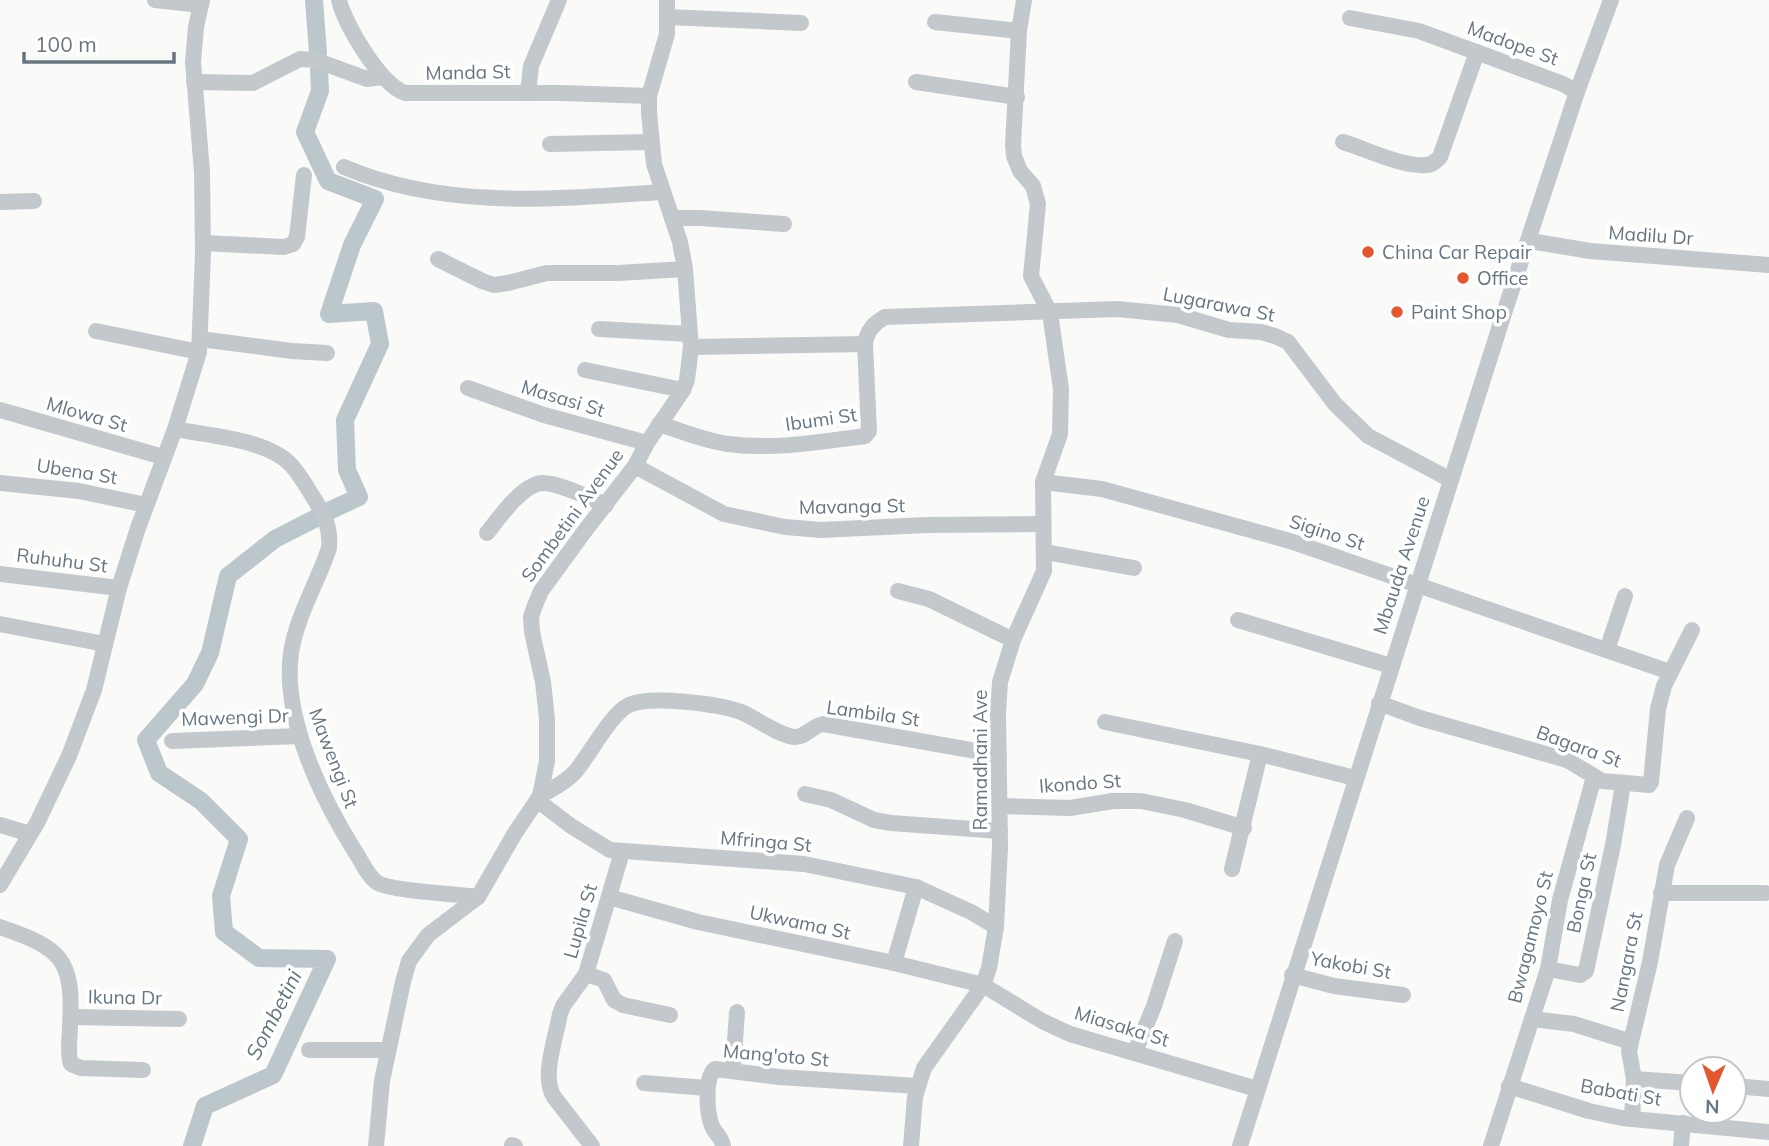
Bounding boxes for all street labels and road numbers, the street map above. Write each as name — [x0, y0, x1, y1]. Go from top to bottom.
street label: Madope St — [1464, 15, 1562, 71]
street label: Manda St — [425, 59, 511, 85]
street label: Madilu Dr — [1608, 220, 1694, 250]
street label: Lugarawa St — [1161, 281, 1277, 327]
street label: Masasi St — [518, 374, 608, 422]
street label: Mlowa St — [44, 391, 130, 437]
street label: Ibumi St — [784, 402, 859, 436]
street label: Sombetini Avenue — [516, 444, 628, 586]
street label: Ubena St — [35, 453, 119, 489]
street label: Mavanga St — [799, 493, 906, 519]
street label: Mbauda Avenue — [1367, 493, 1435, 637]
street label: Sigino St — [1286, 509, 1368, 556]
street label: Ruhuhu St — [15, 543, 109, 578]
street label: Ramadhani Ave — [968, 690, 992, 830]
street label: Lambila St — [825, 695, 921, 731]
street label: Mawengi Dr — [181, 703, 289, 731]
street label: Mawengi St — [304, 705, 364, 812]
street label: Bagara St — [1533, 720, 1625, 773]
street label: Ikondo St — [1038, 768, 1122, 798]
street label: Mfringa St — [719, 825, 813, 857]
street label: Bonga St — [1561, 850, 1601, 935]
street label: Bwagamoyo St — [1502, 868, 1558, 1005]
street label: Lupila St — [558, 881, 602, 961]
street label: Ukwama St — [747, 900, 853, 944]
street label: Nangara St — [1605, 910, 1648, 1014]
street label: Yakobi St — [1308, 946, 1393, 984]
street label: Ikuna Dr — [88, 984, 162, 1010]
street label: Miasaka St — [1072, 1000, 1172, 1052]
street label: Mang'oto St — [722, 1038, 830, 1072]
street label: Babati St — [1579, 1073, 1664, 1111]

